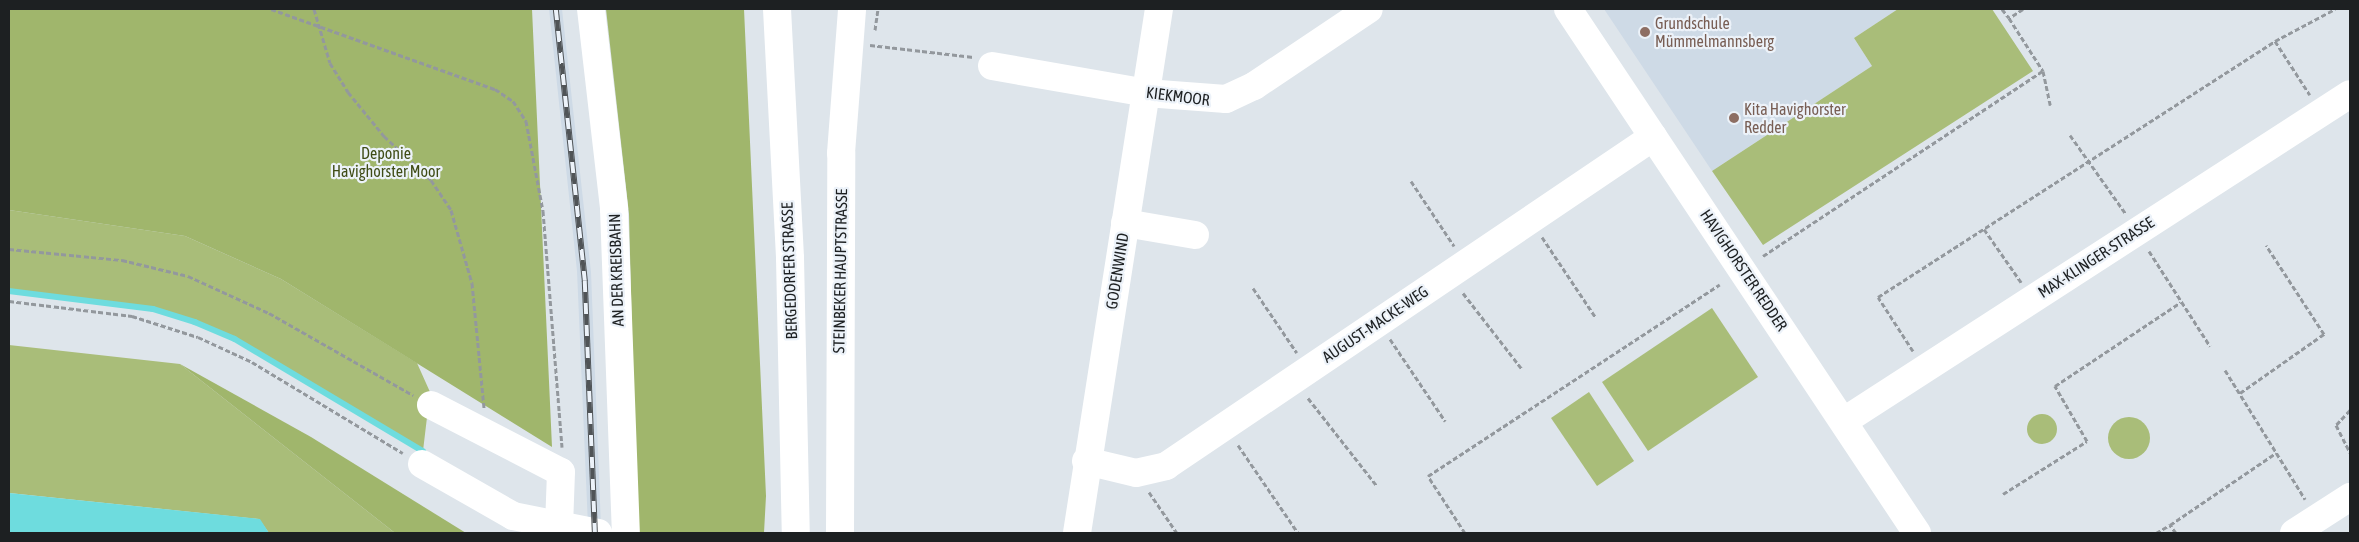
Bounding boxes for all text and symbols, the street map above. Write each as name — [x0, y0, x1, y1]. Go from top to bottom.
place label: Grundschule Mümmelmannsberg — [1655, 13, 1774, 51]
marker: Grundschule Mümmelmannsberg — [1639, 26, 1651, 38]
street label: KIEKMOOR — [1145, 83, 1211, 109]
place label: Kita Havighorster Redder — [1744, 99, 1846, 137]
marker: Kita Havighorster Redder — [1728, 112, 1740, 124]
park label: Deponie Havighorster Moor — [332, 143, 440, 181]
street label: STEINBEKER HAUPTSTRASSE — [829, 189, 851, 353]
street label: BERGEDORFER STRASSE — [777, 202, 801, 340]
street label: HAVIGHORSTER REDDER — [1696, 206, 1792, 334]
street label: MAX-KLINGER-STRASSE — [2034, 212, 2158, 302]
street label: AN DER KREISBAHN — [604, 213, 628, 327]
street label: GODENWIND — [1101, 231, 1133, 311]
street label: AUGUST-MACKE-WEG — [1318, 282, 1432, 366]

